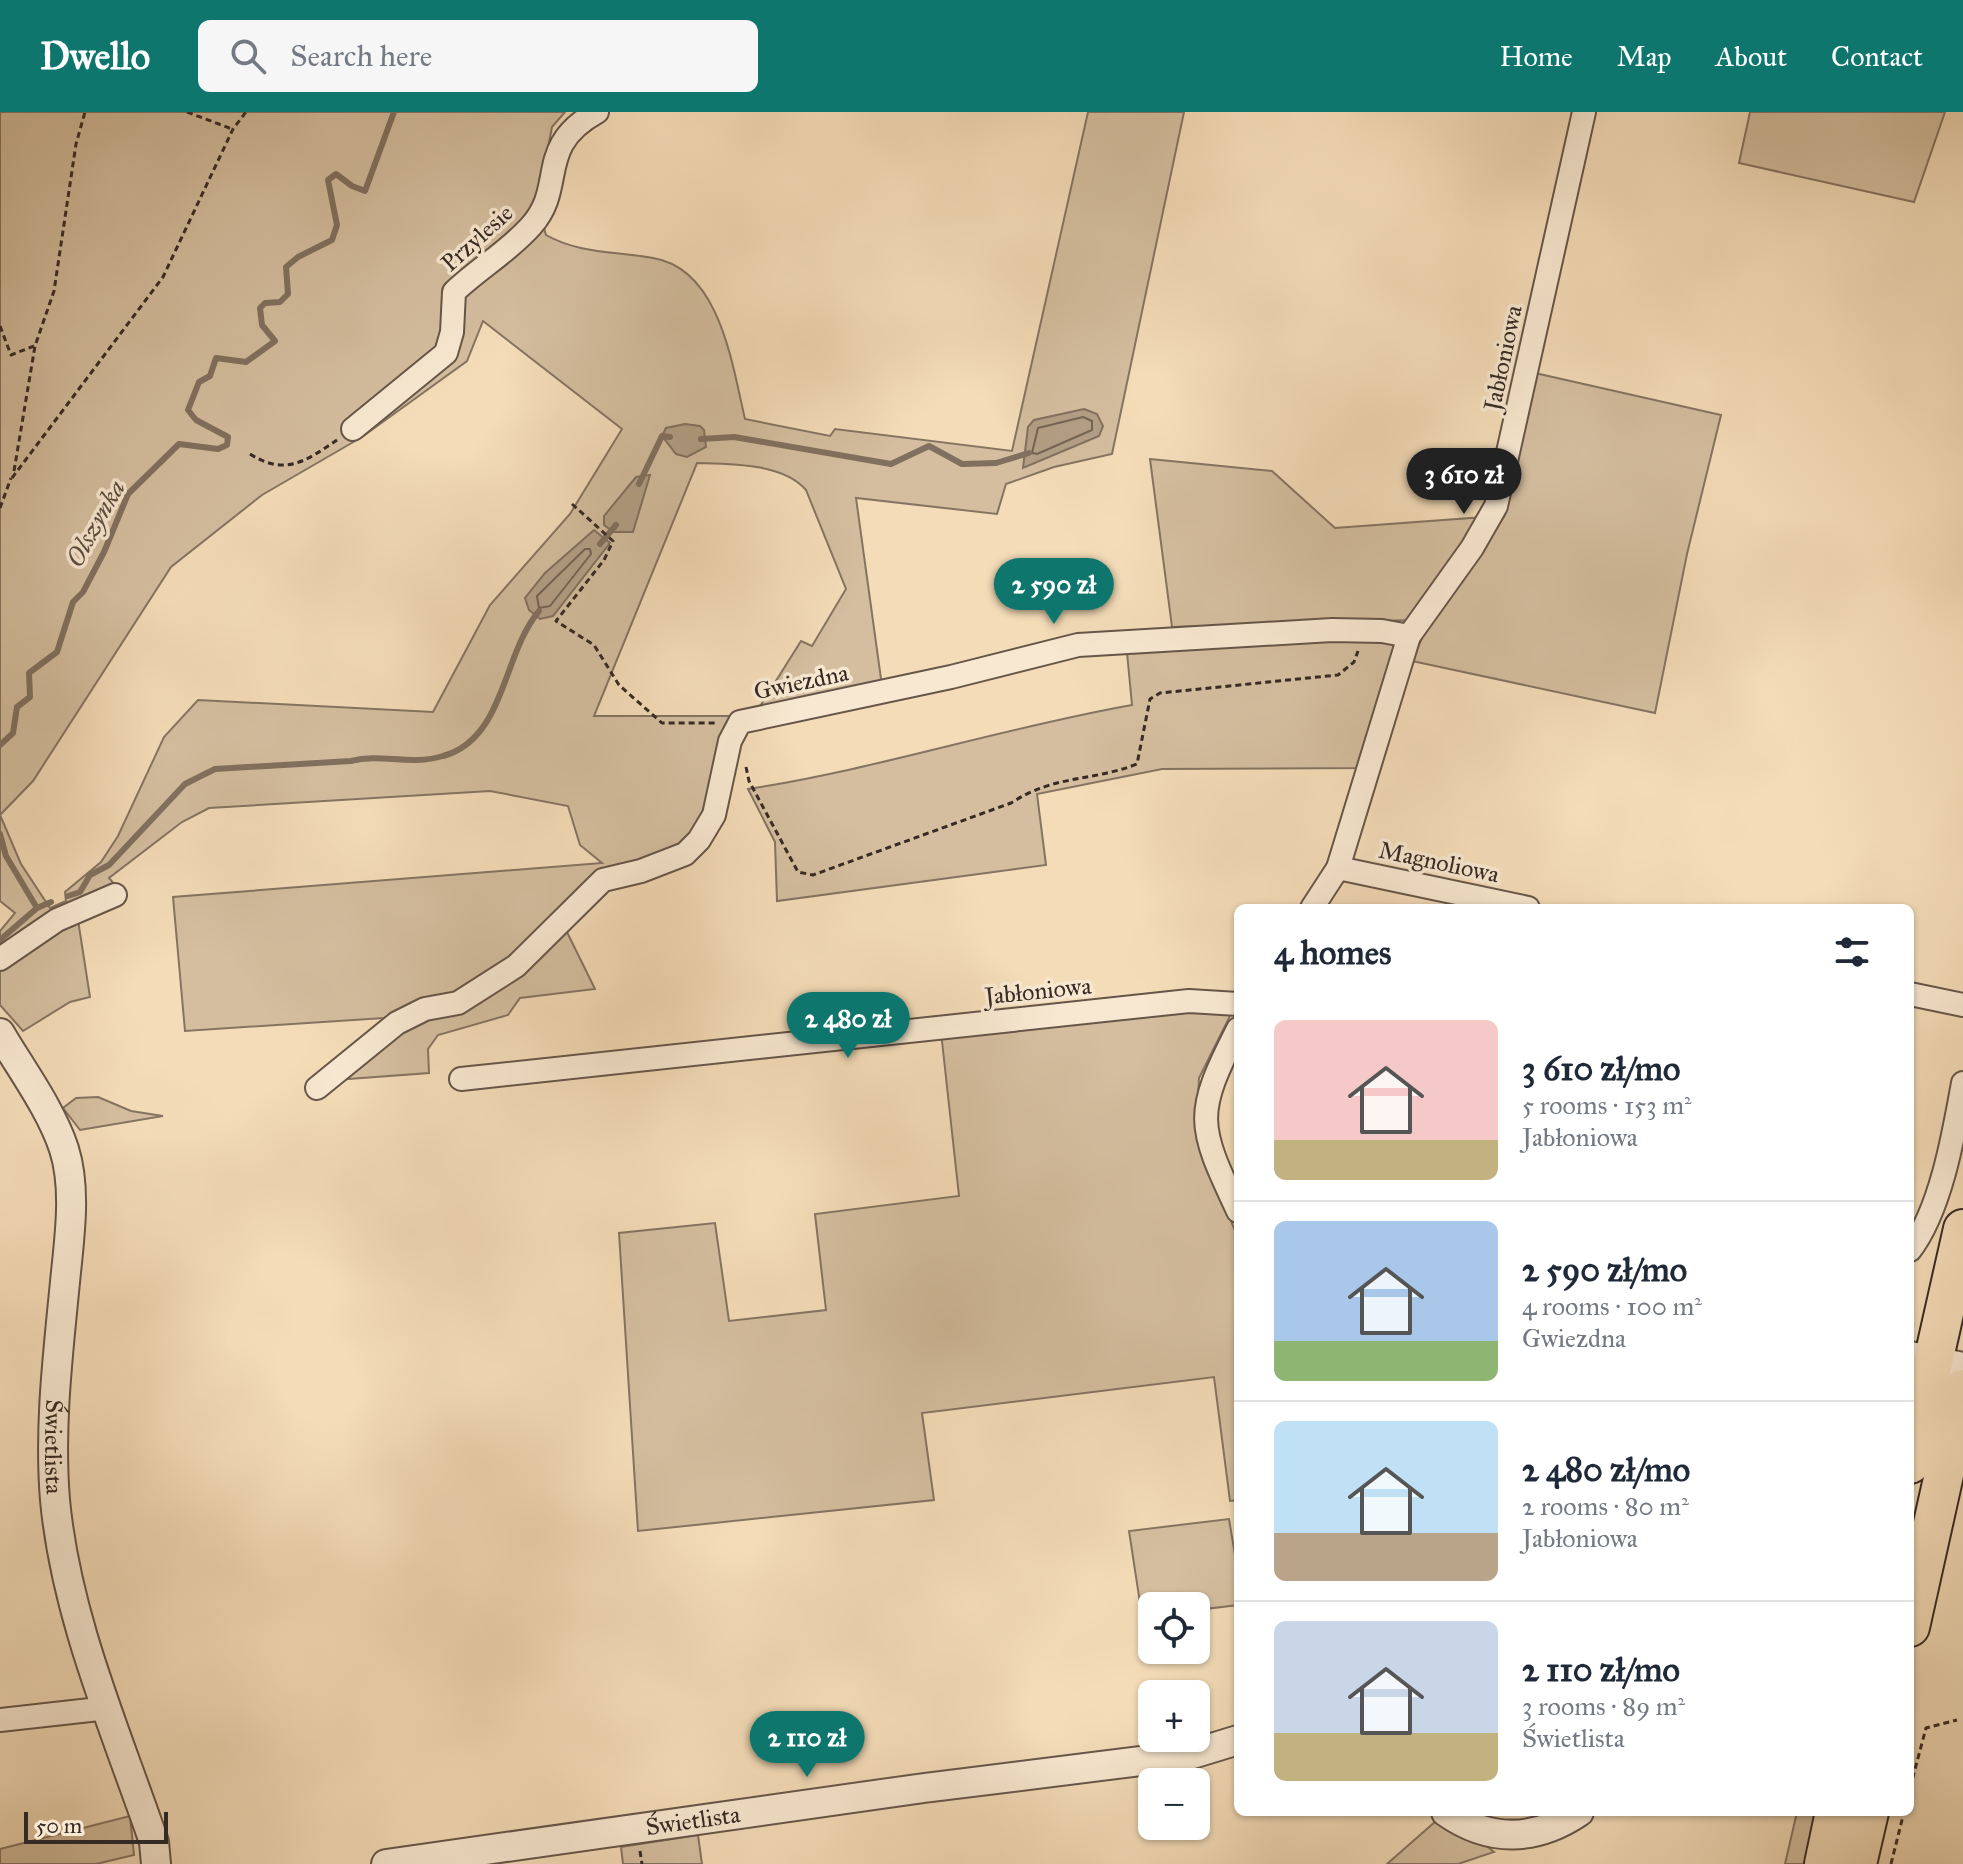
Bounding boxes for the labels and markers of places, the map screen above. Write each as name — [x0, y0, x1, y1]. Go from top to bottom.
pin: 3 610 zł — [1381, 448, 1547, 516]
pin: 2 590 zł — [971, 558, 1137, 626]
pin: 2 480 zł — [765, 992, 931, 1060]
pin: 2 110 zł — [724, 1711, 890, 1779]

